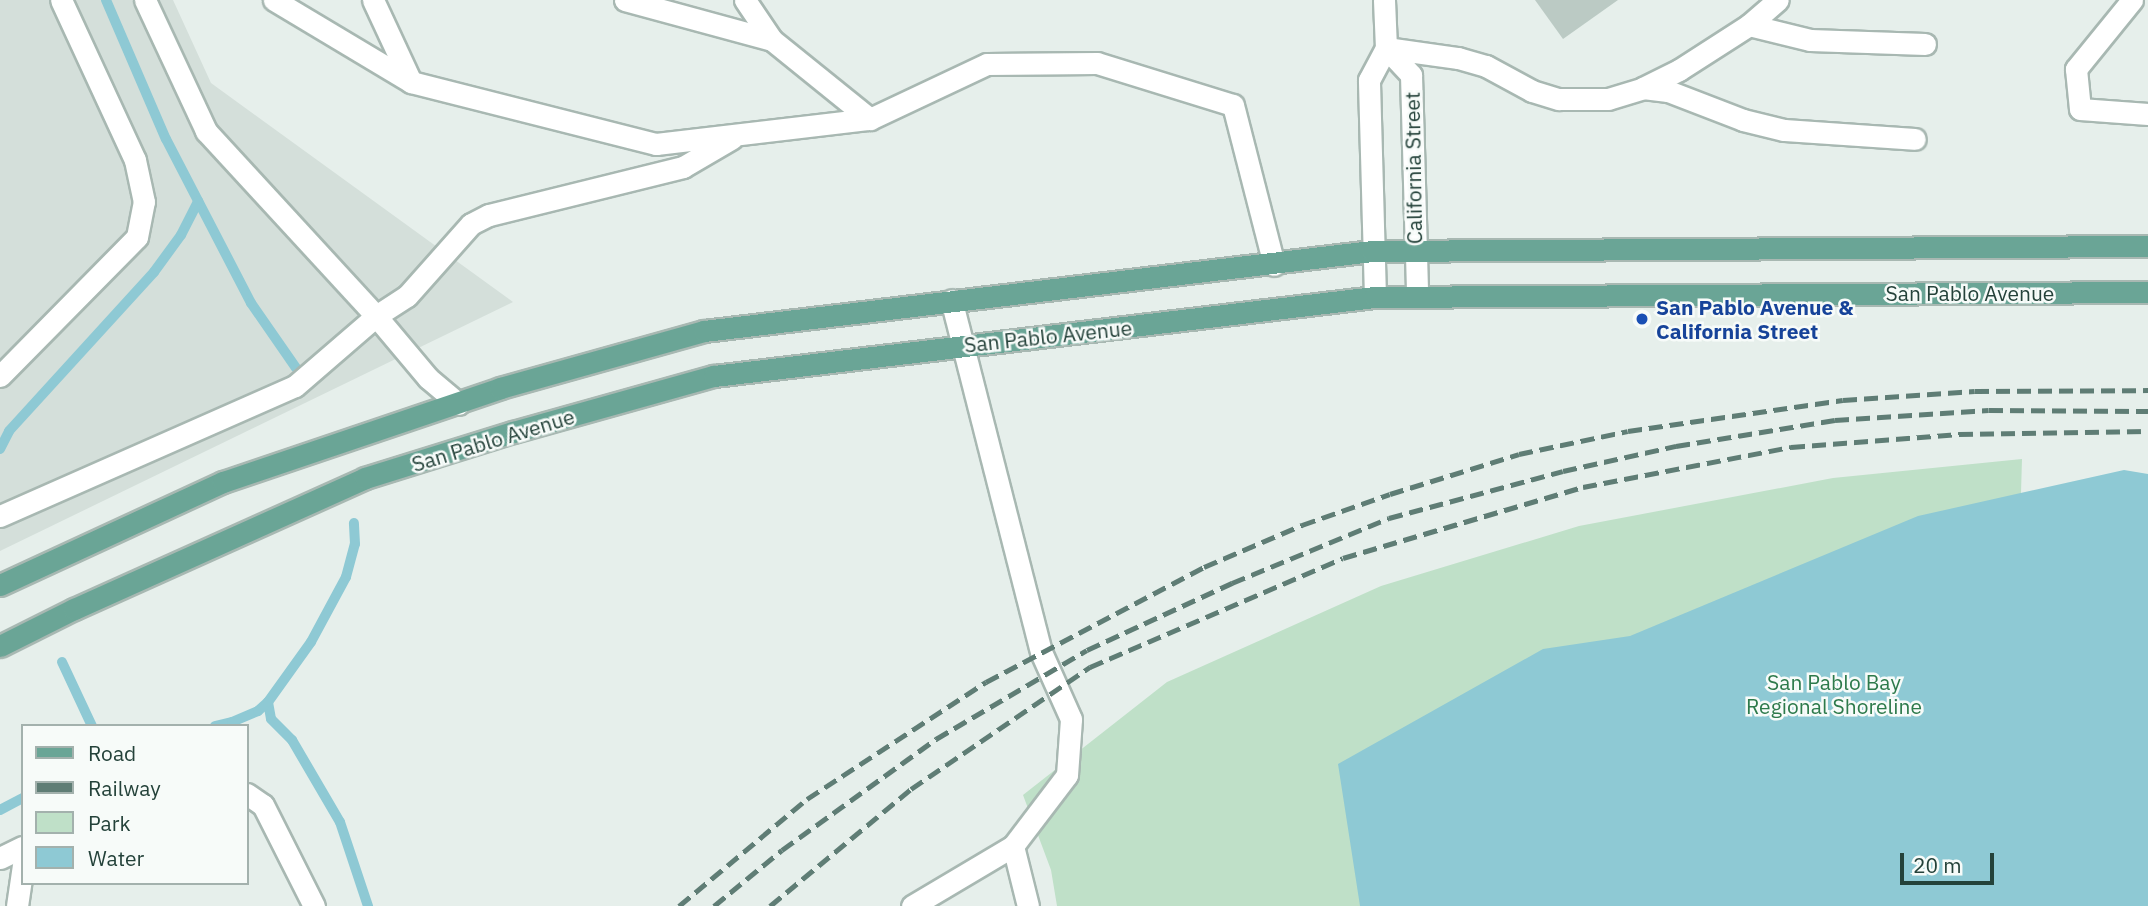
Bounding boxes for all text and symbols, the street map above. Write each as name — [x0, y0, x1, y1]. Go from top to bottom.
street label: California Street — [1399, 92, 1427, 244]
street label: San Pablo Avenue — [1886, 280, 2054, 306]
place label: San Pablo Avenue & California Street — [1656, 294, 1853, 344]
marker: San Pablo Avenue & California Street — [1634, 311, 1650, 327]
street label: San Pablo Avenue — [963, 315, 1133, 357]
street label: San Pablo Avenue — [409, 403, 577, 477]
park label: San Pablo Bay Regional Shoreline — [1746, 669, 1922, 719]
legend — [21, 724, 248, 885]
text: Road — [88, 739, 136, 767]
text: Railway — [88, 774, 161, 802]
text: Park — [88, 809, 131, 837]
scale bar — [1903, 839, 1997, 883]
text: Water — [88, 844, 144, 872]
text: 20 m — [1913, 851, 1962, 879]

